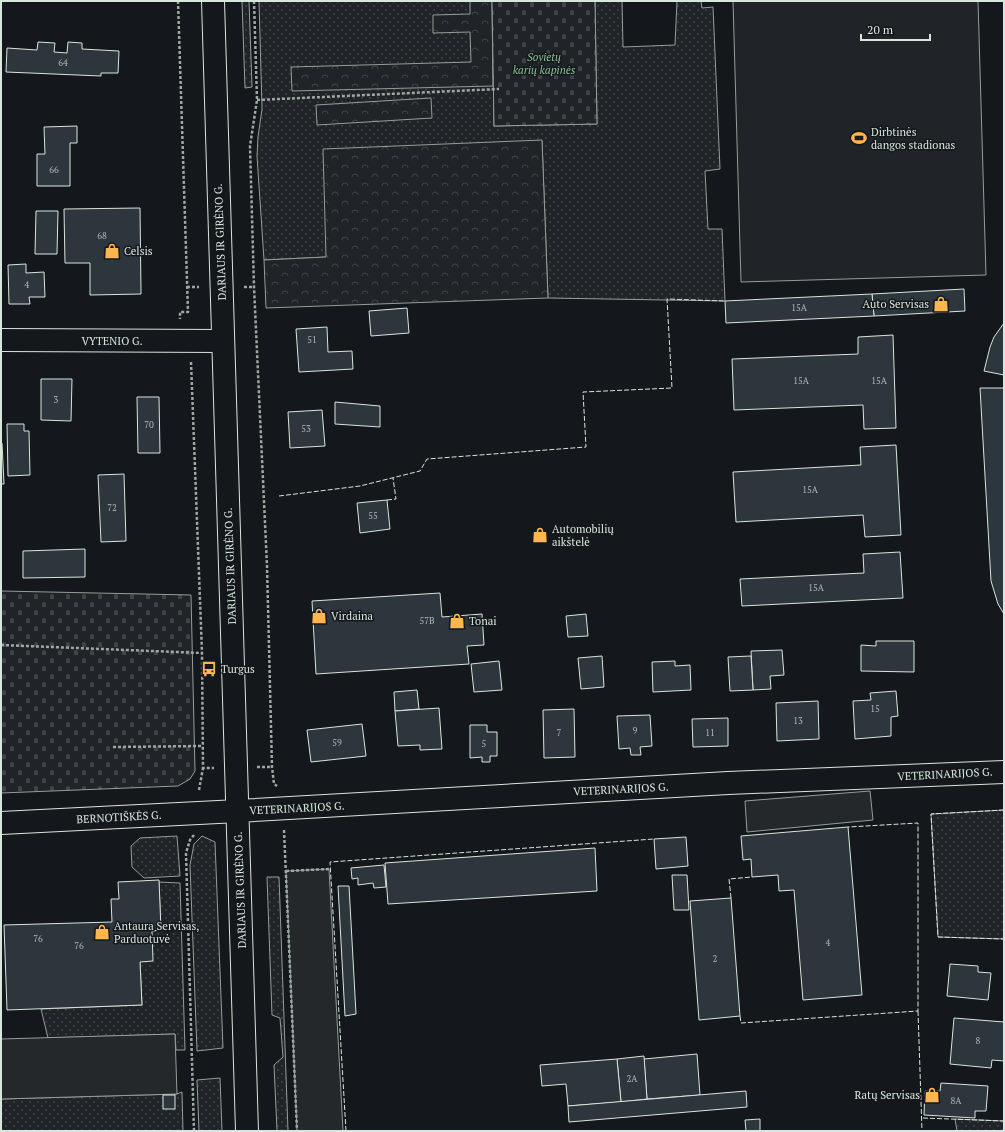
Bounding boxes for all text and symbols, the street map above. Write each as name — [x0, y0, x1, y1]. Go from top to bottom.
scale bar — [861, 16, 930, 42]
text: 20 m — [867, 22, 894, 37]
park label: Sovietų karių kapinės — [513, 50, 576, 77]
house number: 64 — [58, 57, 68, 69]
place label: Dirbtinės dangos stadionas — [871, 125, 955, 152]
sports icon: Dirbtinės dangos stadionas — [850, 129, 868, 147]
house number: 66 — [49, 164, 59, 176]
street label: DARIAUS IR GIRĖNO G. — [211, 183, 229, 301]
house number: 68 — [97, 230, 107, 242]
shop icon: Celsis — [103, 242, 121, 260]
place label: Celsis — [124, 244, 153, 258]
house number: 4 — [25, 279, 30, 291]
shop icon: Auto Servisas — [932, 295, 950, 313]
place label: Auto Servisas — [863, 297, 929, 311]
house number: 15A — [791, 302, 808, 314]
street label: VYTENIO G. — [81, 334, 143, 348]
house number: 51 — [307, 334, 317, 346]
house number: 15A — [793, 375, 810, 387]
house number: 15A — [871, 375, 888, 387]
house number: 3 — [54, 394, 59, 406]
house number: 70 — [144, 419, 154, 431]
house number: 53 — [301, 423, 311, 435]
house number: 15A — [802, 484, 819, 496]
house number: 72 — [107, 502, 117, 514]
street label: DARIAUS IR GIRĖNO G. — [221, 507, 239, 625]
house number: 55 — [368, 510, 378, 522]
place label: Automobilių aikštelė — [552, 522, 614, 549]
shop icon: Automobilių aikštelė — [531, 526, 549, 544]
house number: 15A — [808, 582, 825, 594]
shop icon: Virdaina — [310, 607, 328, 625]
place label: Virdaina — [331, 609, 374, 623]
shop icon: Tonai — [448, 612, 466, 630]
place label: Tonai — [469, 614, 497, 628]
house number: 57B — [419, 615, 435, 627]
bus stop icon: Turgus — [200, 660, 218, 678]
place label: Turgus — [221, 662, 255, 676]
house number: 15 — [870, 703, 880, 715]
house number: 13 — [793, 715, 803, 727]
house number: 9 — [633, 725, 638, 737]
house number: 7 — [557, 727, 562, 739]
house number: 11 — [705, 727, 715, 739]
house number: 59 — [332, 737, 342, 749]
house number: 5 — [482, 738, 487, 750]
street label: VETERINARIJOS G. — [897, 765, 993, 783]
street label: VETERINARIJOS G. — [573, 780, 669, 798]
street label: VETERINARIJOS G. — [249, 799, 345, 817]
street label: BERNOTIŠKĖS G. — [76, 808, 162, 826]
street label: DARIAUS IR GIRĖNO G. — [231, 831, 249, 949]
place label: Antaura Servisas, Parduotuvė — [114, 919, 199, 946]
shop icon: Antaura Servisas, Parduotuvė — [93, 923, 111, 941]
house number: 76 — [33, 933, 43, 945]
house number: 4 — [826, 937, 831, 949]
house number: 76 — [74, 940, 84, 952]
house number: 2 — [713, 953, 718, 965]
house number: 8 — [976, 1035, 981, 1047]
house number: 2A — [627, 1073, 638, 1085]
shop icon: Ratų Servisas — [923, 1086, 941, 1104]
place label: Ratų Servisas — [855, 1088, 920, 1102]
house number: 8A — [951, 1095, 962, 1107]

